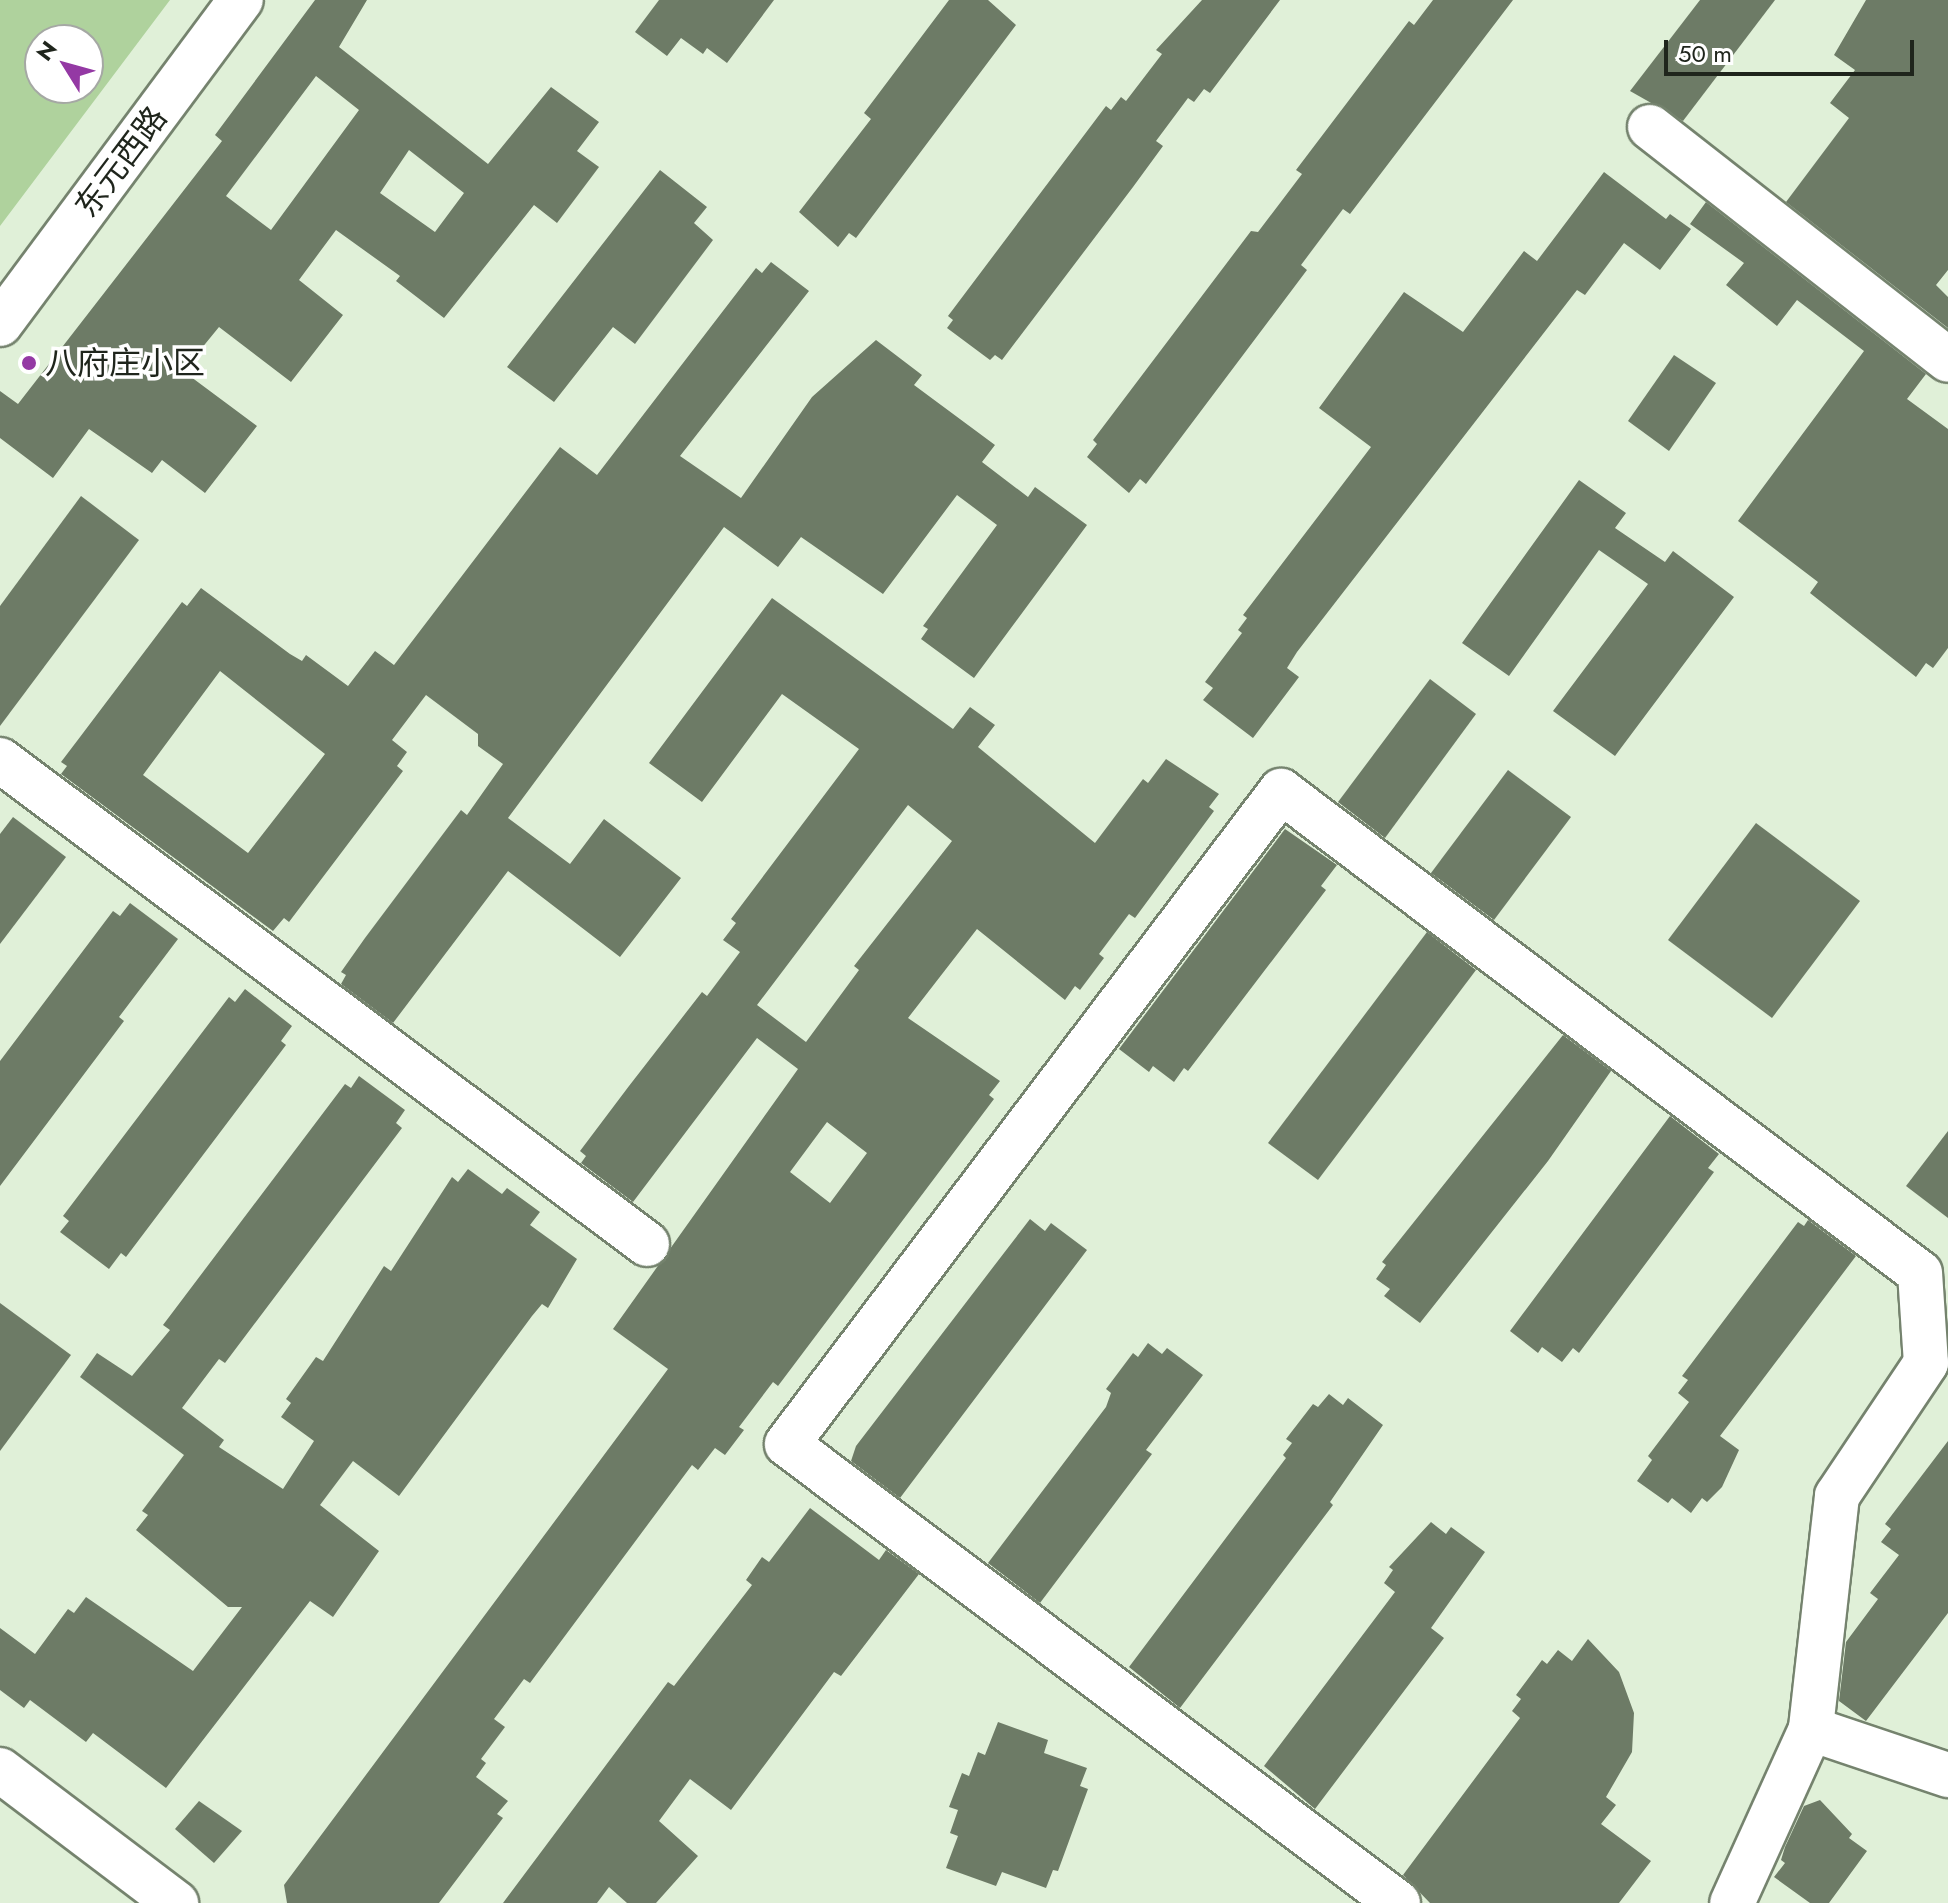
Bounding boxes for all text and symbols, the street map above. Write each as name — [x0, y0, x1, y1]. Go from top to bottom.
north arrow — [24, 24, 104, 104]
scale bar — [1668, 24, 1918, 74]
text: N — [28, 34, 64, 67]
text: 50 m — [1678, 36, 1732, 71]
street label: 东元西路 — [67, 99, 175, 225]
place label: 八府庄小区 — [45, 344, 205, 382]
marker: 八府庄小区 — [20, 354, 38, 372]

